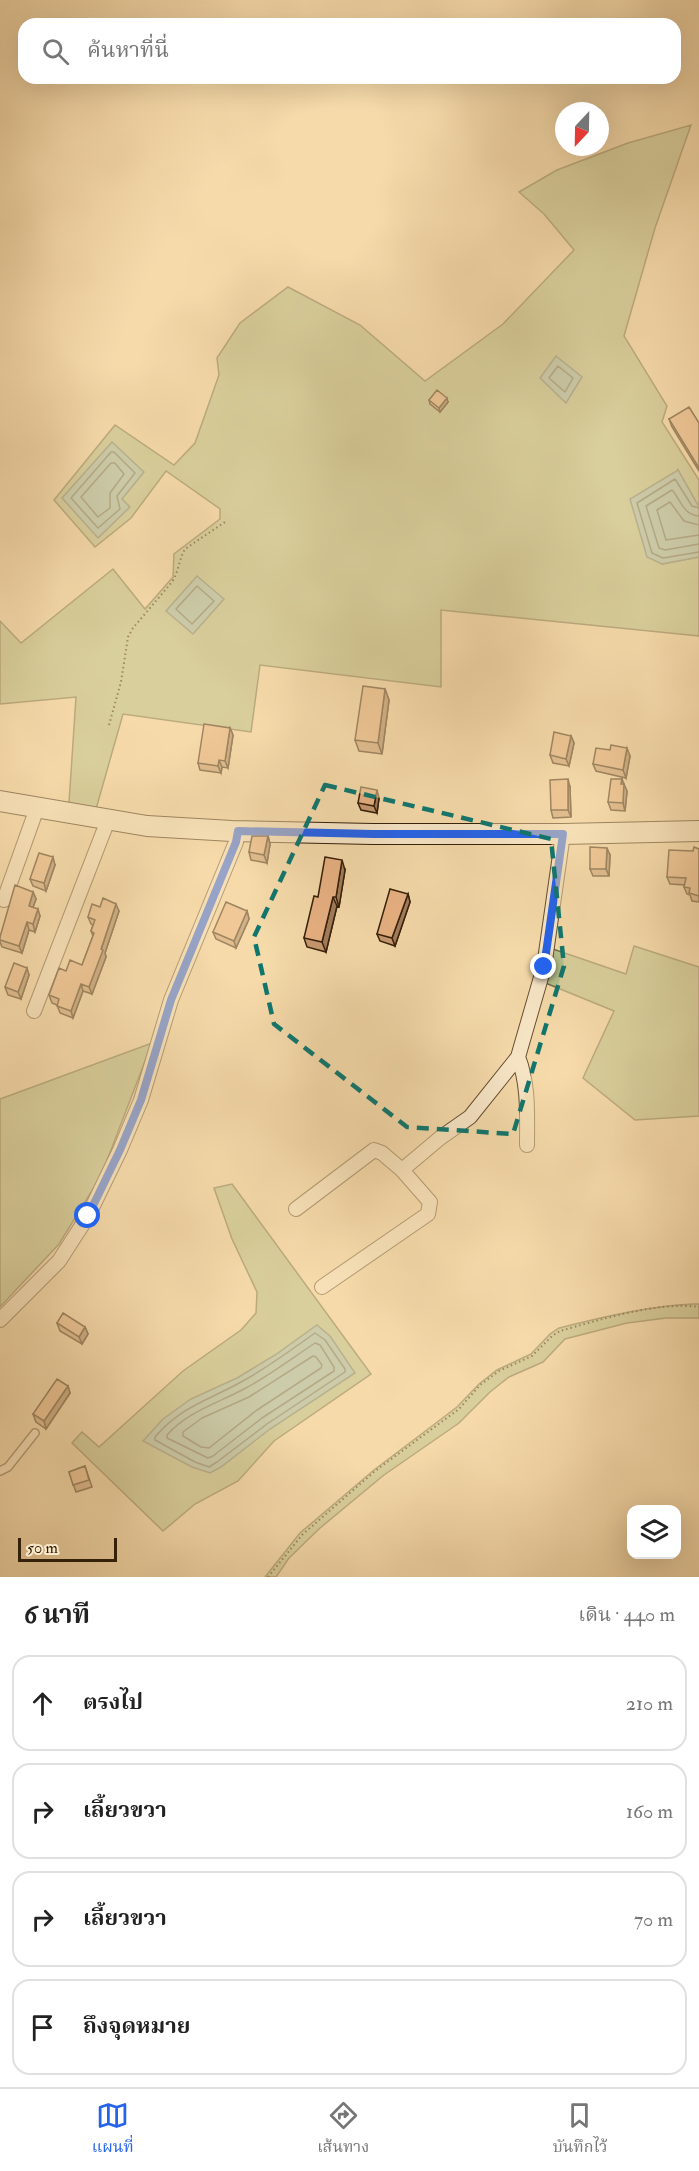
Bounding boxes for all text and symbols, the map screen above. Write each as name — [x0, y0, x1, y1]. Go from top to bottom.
search box — [18, 18, 681, 84]
icon: search — [39, 35, 72, 68]
text: ค้นหาที่นี่ — [87, 36, 169, 64]
north arrow — [555, 102, 609, 156]
route end — [530, 953, 556, 979]
route start — [74, 1202, 100, 1228]
map controls — [627, 1505, 681, 1559]
button: layers — [627, 1505, 681, 1559]
scale bar — [18, 1535, 117, 1562]
text: 50 m — [27, 1538, 58, 1558]
text: 6 นาที — [24, 1599, 90, 1631]
text: เดิน · 440 m — [578, 1602, 675, 1627]
icon: ahead — [26, 1687, 59, 1720]
text: ตรงไป — [83, 1688, 143, 1716]
text: 210 m — [626, 1691, 673, 1716]
icon: right — [26, 1795, 59, 1828]
text: เลี้ยวขวา — [83, 1796, 167, 1824]
text: 160 m — [626, 1799, 673, 1824]
icon: right — [26, 1903, 59, 1936]
text: เลี้ยวขวา — [83, 1904, 167, 1932]
text: 70 m — [634, 1907, 673, 1932]
icon: arrive — [26, 2011, 59, 2044]
text: ถึงจุดหมาย — [83, 2012, 190, 2040]
tab: แผนที่ — [92, 2099, 134, 2161]
tab: เส้นทาง — [317, 2099, 369, 2161]
tab: บันทึกไว้ — [553, 2099, 607, 2161]

